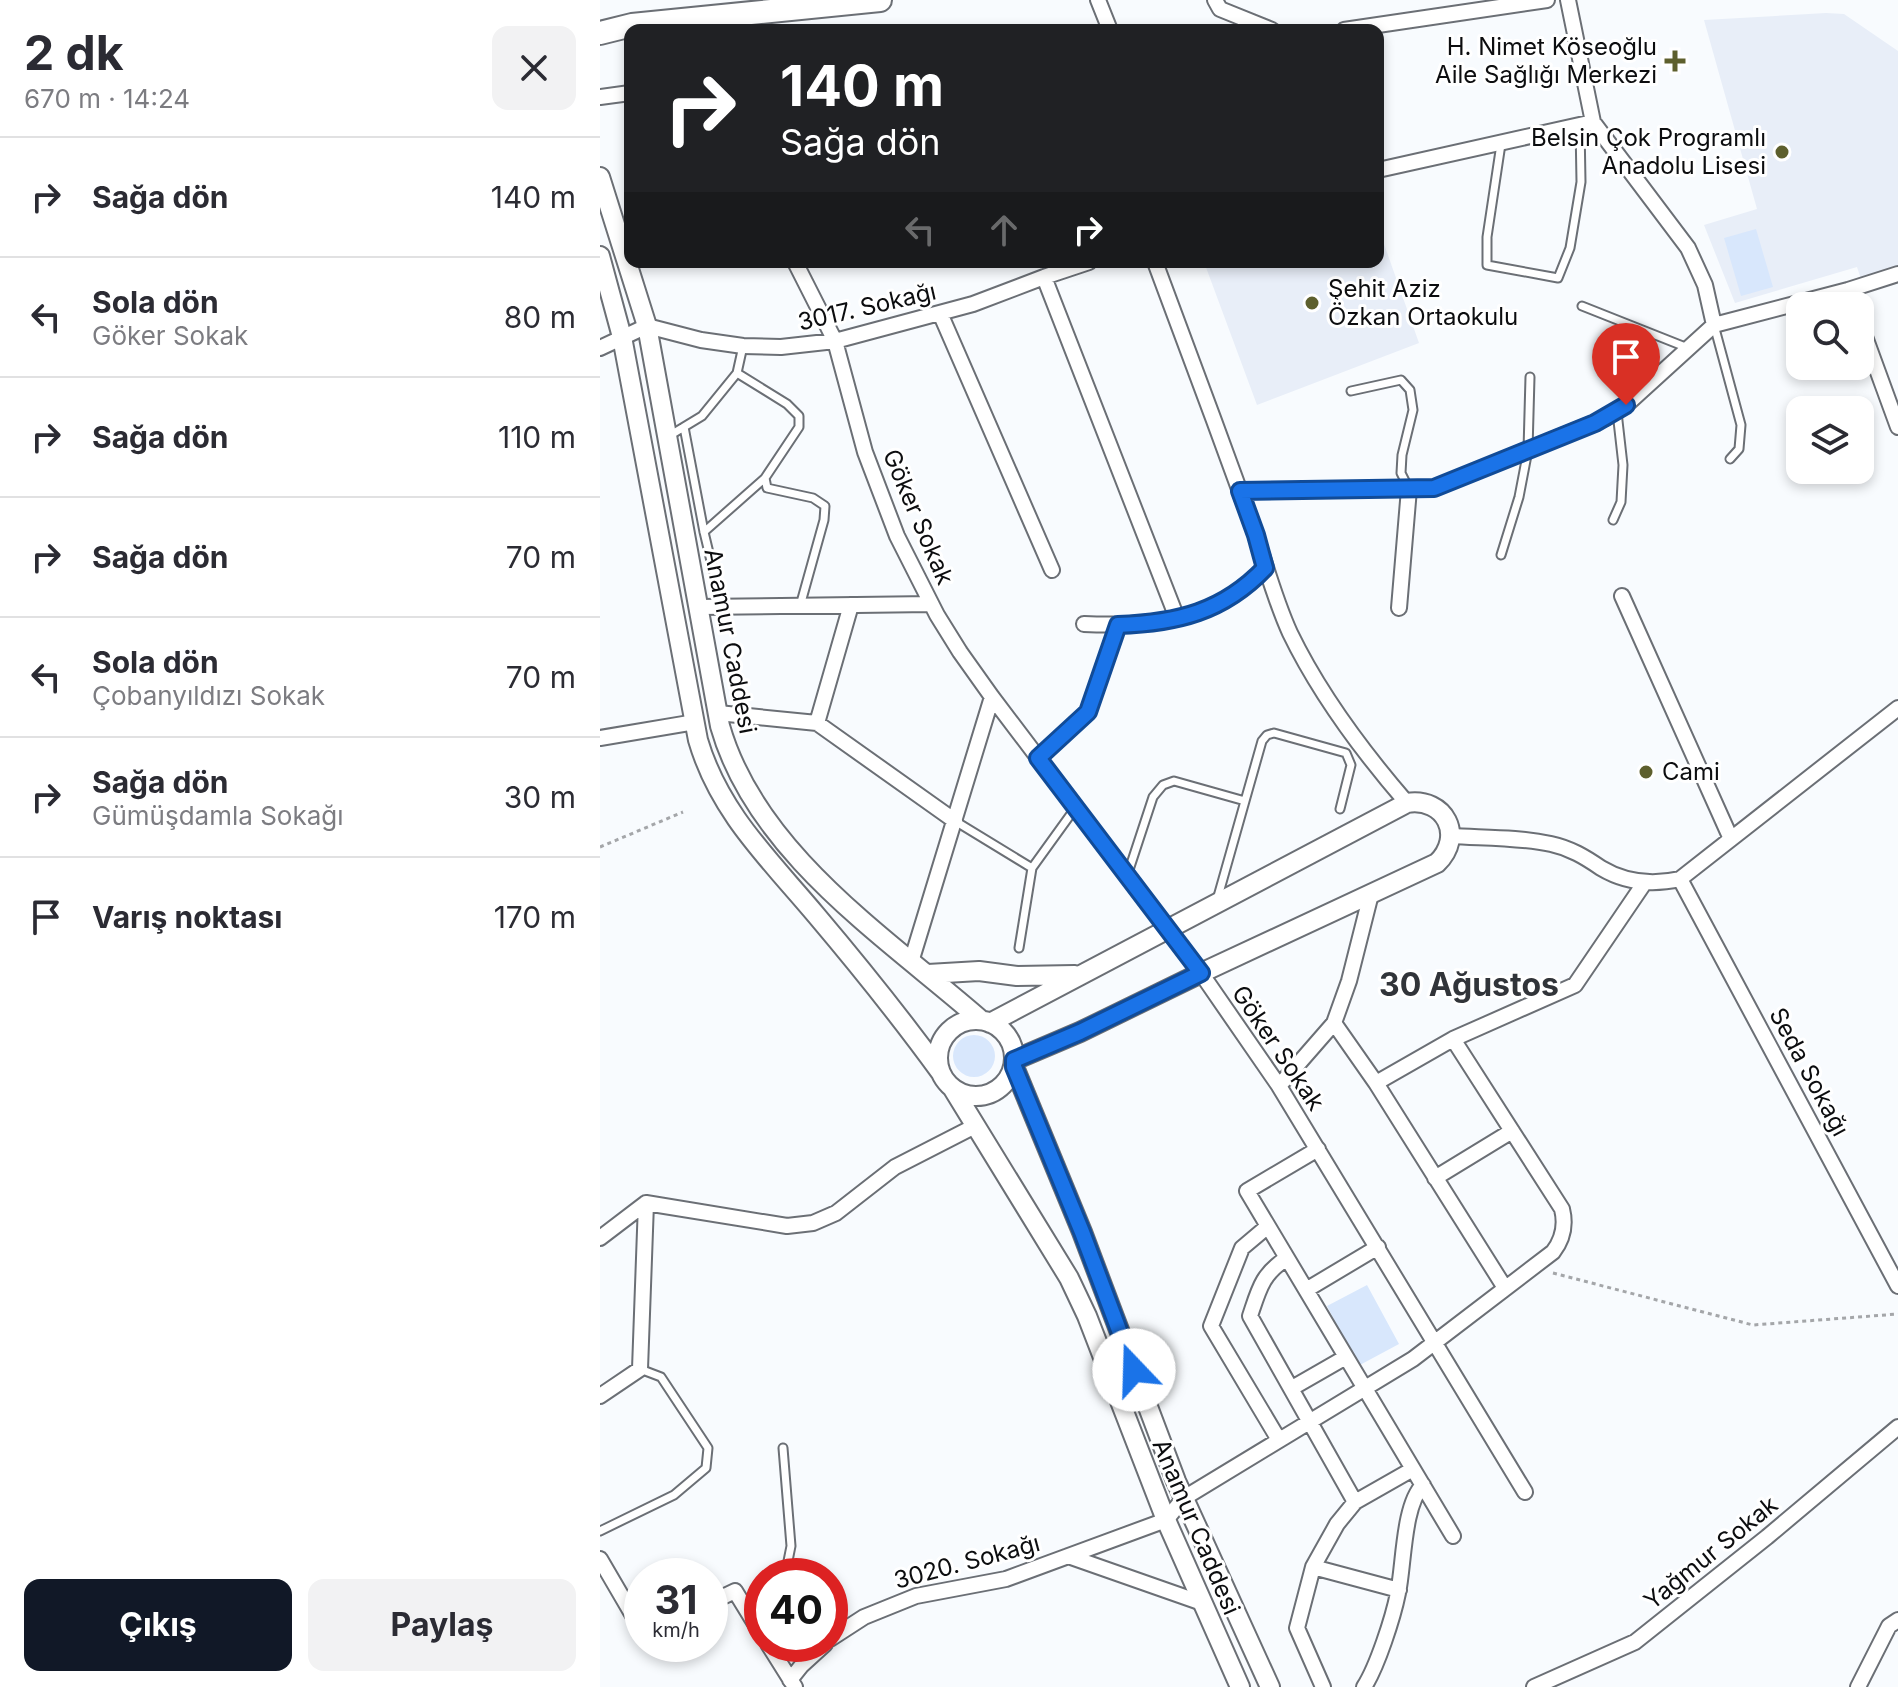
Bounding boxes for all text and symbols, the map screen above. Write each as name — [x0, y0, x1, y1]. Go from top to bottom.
text: 2 dk — [24, 23, 124, 82]
button: close — [492, 26, 576, 110]
place label: H. Nimet Köseoğlu Aile Sağlığı Merkezi — [1435, 32, 1657, 89]
marker: H. Nimet Köseoğlu Aile Sağlığı Merkezi — [1664, 50, 1686, 72]
text: 140 m — [780, 52, 944, 120]
icon: right — [648, 56, 752, 160]
text: 670 m · 14:24 — [24, 83, 190, 114]
text: Sağa dön — [780, 120, 941, 164]
place label: Belsin Çok Programlı Anadolu Lisesi — [1531, 123, 1766, 180]
marker: Belsin Çok Programlı Anadolu Lisesi — [1773, 143, 1791, 161]
icon: right — [24, 175, 68, 219]
text: Sağa dön — [92, 179, 229, 215]
text: 140 m — [491, 179, 576, 215]
icon: left — [898, 208, 942, 252]
icon: ahead — [982, 208, 1026, 252]
icon: right — [1066, 208, 1110, 252]
place label: Şehit Aziz Özkan Ortaokulu — [1328, 274, 1518, 331]
street label: 3017. Sokağı — [795, 277, 939, 336]
text: Sola dön — [92, 284, 219, 320]
map controls — [1786, 292, 1874, 484]
button: search — [1786, 292, 1874, 380]
marker: Şehit Aziz Özkan Ortaokulu — [1303, 294, 1321, 312]
icon: left — [24, 295, 68, 339]
text: 80 m — [504, 299, 576, 335]
text: Göker Sokak — [92, 320, 248, 351]
pin — [1592, 323, 1660, 405]
icon: arrive — [1604, 335, 1648, 379]
button: layers — [1786, 396, 1874, 484]
icon: right — [24, 415, 68, 459]
text: Sağa dön — [92, 419, 229, 455]
text: 110 m — [498, 419, 576, 455]
street label: Göker Sokak — [877, 445, 960, 589]
icon: right — [24, 535, 68, 579]
text: Sağa dön — [92, 539, 229, 575]
text: 70 m — [506, 539, 576, 575]
street label: Anamur Caddesi — [698, 546, 763, 736]
text: Sola dön — [92, 644, 219, 680]
icon: left — [24, 655, 68, 699]
text: 70 m — [506, 659, 576, 695]
text: Çobanyıldızı Sokak — [92, 680, 325, 711]
place label: Cami — [1662, 757, 1720, 786]
marker: Cami — [1637, 763, 1655, 781]
text: Sağa dön — [92, 764, 229, 800]
icon: right — [24, 775, 68, 819]
text: 30 m — [504, 779, 576, 815]
text: Gümüşdamla Sokağı — [92, 800, 344, 831]
icon: arrive — [24, 895, 68, 939]
text: Varış noktası — [92, 899, 282, 935]
text: 170 m — [494, 899, 576, 935]
district label: 30 Ağustos — [1379, 965, 1559, 1004]
street label: Göker Sokak — [1226, 980, 1331, 1116]
street label: Seda Sokağı — [1763, 1003, 1855, 1141]
position arrow — [1092, 1328, 1176, 1412]
street label: Anamur Caddesi — [1146, 1435, 1247, 1619]
street label: Yağmur Sokak — [1638, 1490, 1783, 1615]
street label: 3020. Sokağı — [891, 1528, 1043, 1595]
speed limit sign: 40 — [744, 1558, 848, 1662]
text: 31 — [654, 1575, 698, 1624]
button: Çıkış — [24, 1579, 292, 1671]
button: Paylaş — [308, 1579, 576, 1671]
text: km/h — [652, 1618, 700, 1642]

